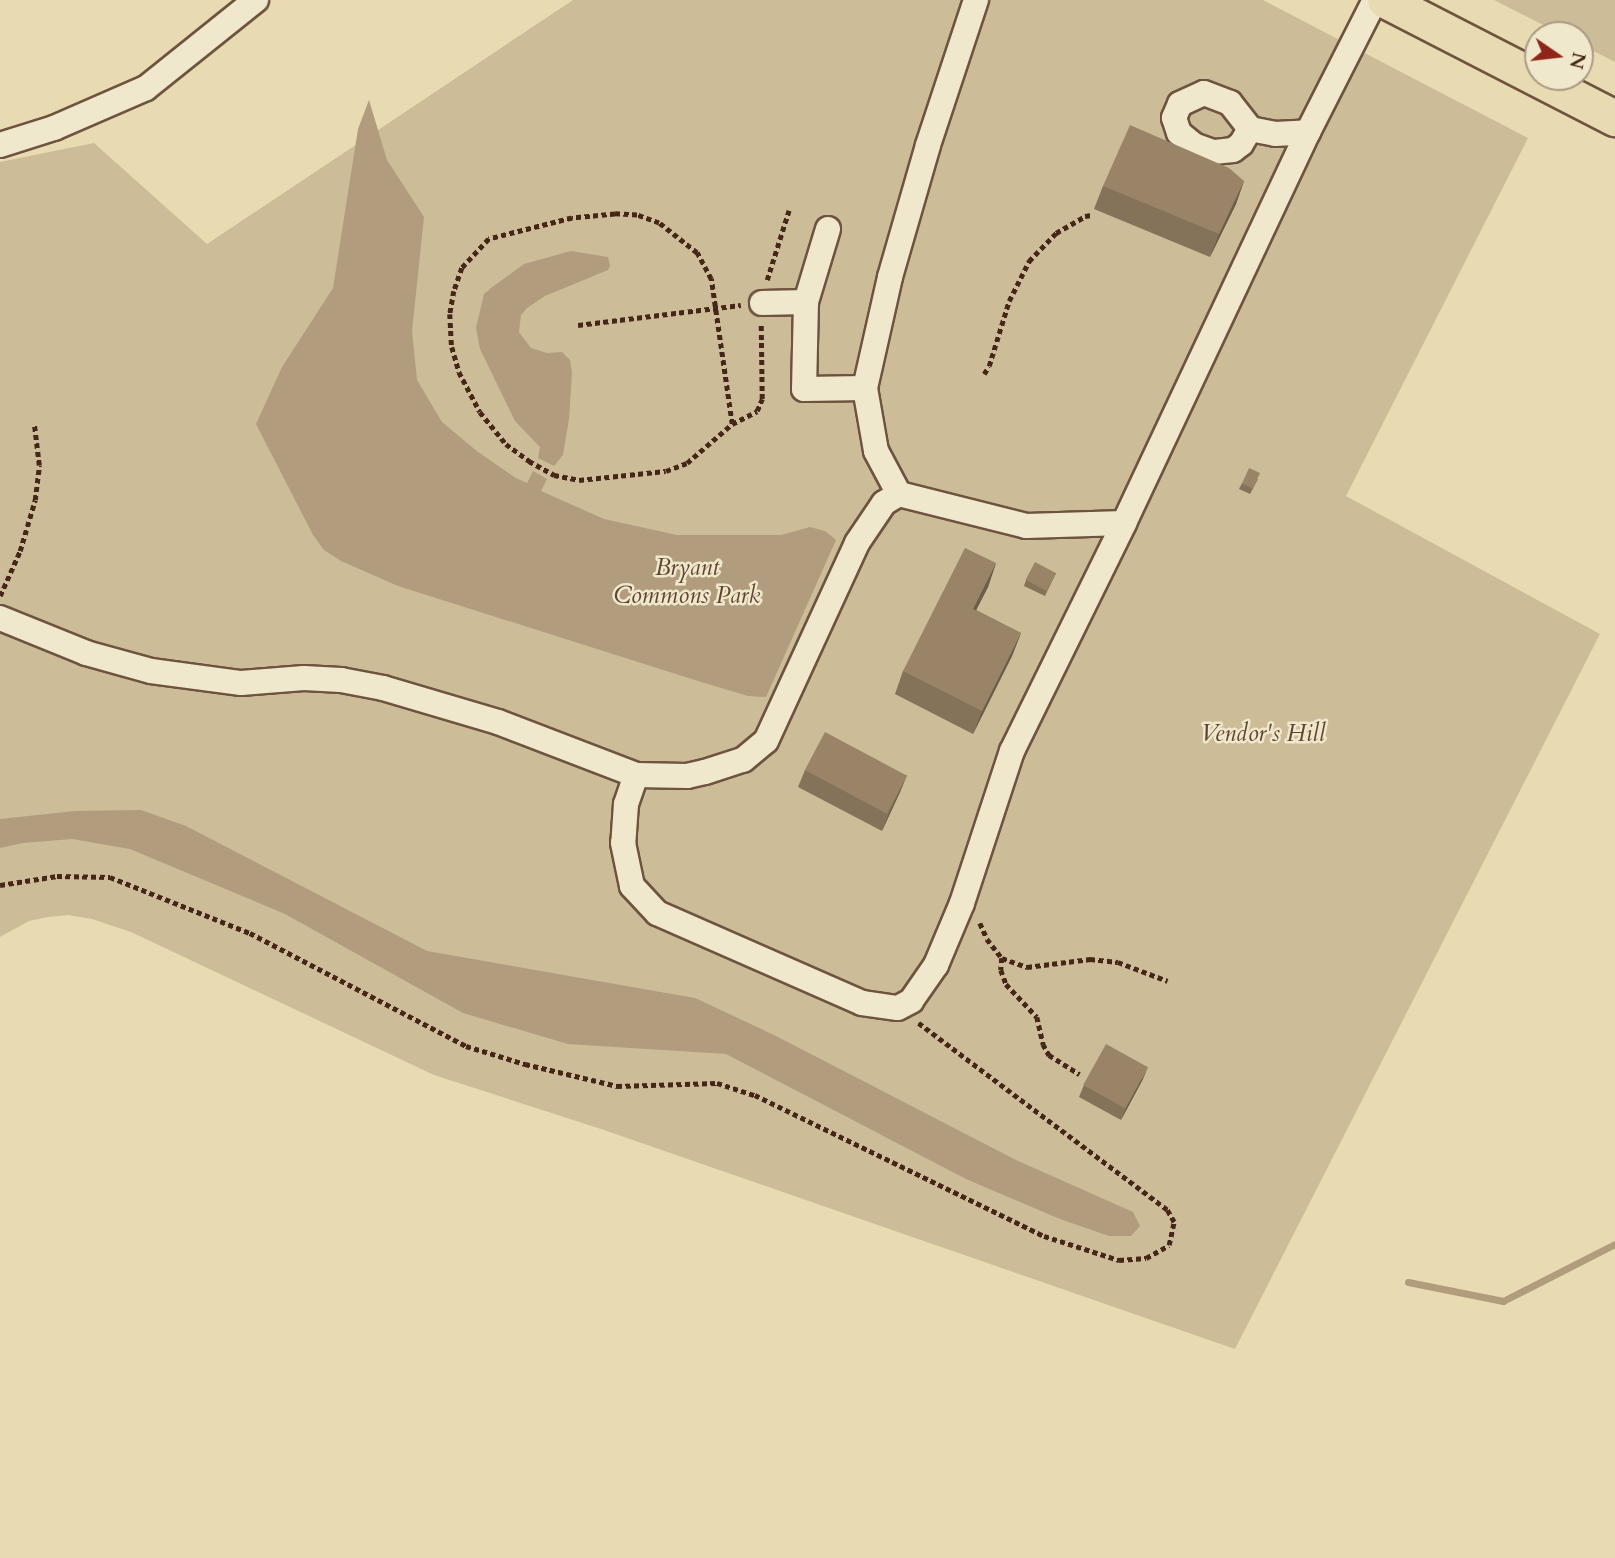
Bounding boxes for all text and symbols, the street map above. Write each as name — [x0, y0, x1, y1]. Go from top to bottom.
north arrow — [1524, 21, 1594, 91]
text: N — [1563, 49, 1592, 72]
park label: Bryant Commons Park — [614, 554, 760, 610]
park label: Vendor's Hill — [1201, 720, 1325, 748]

